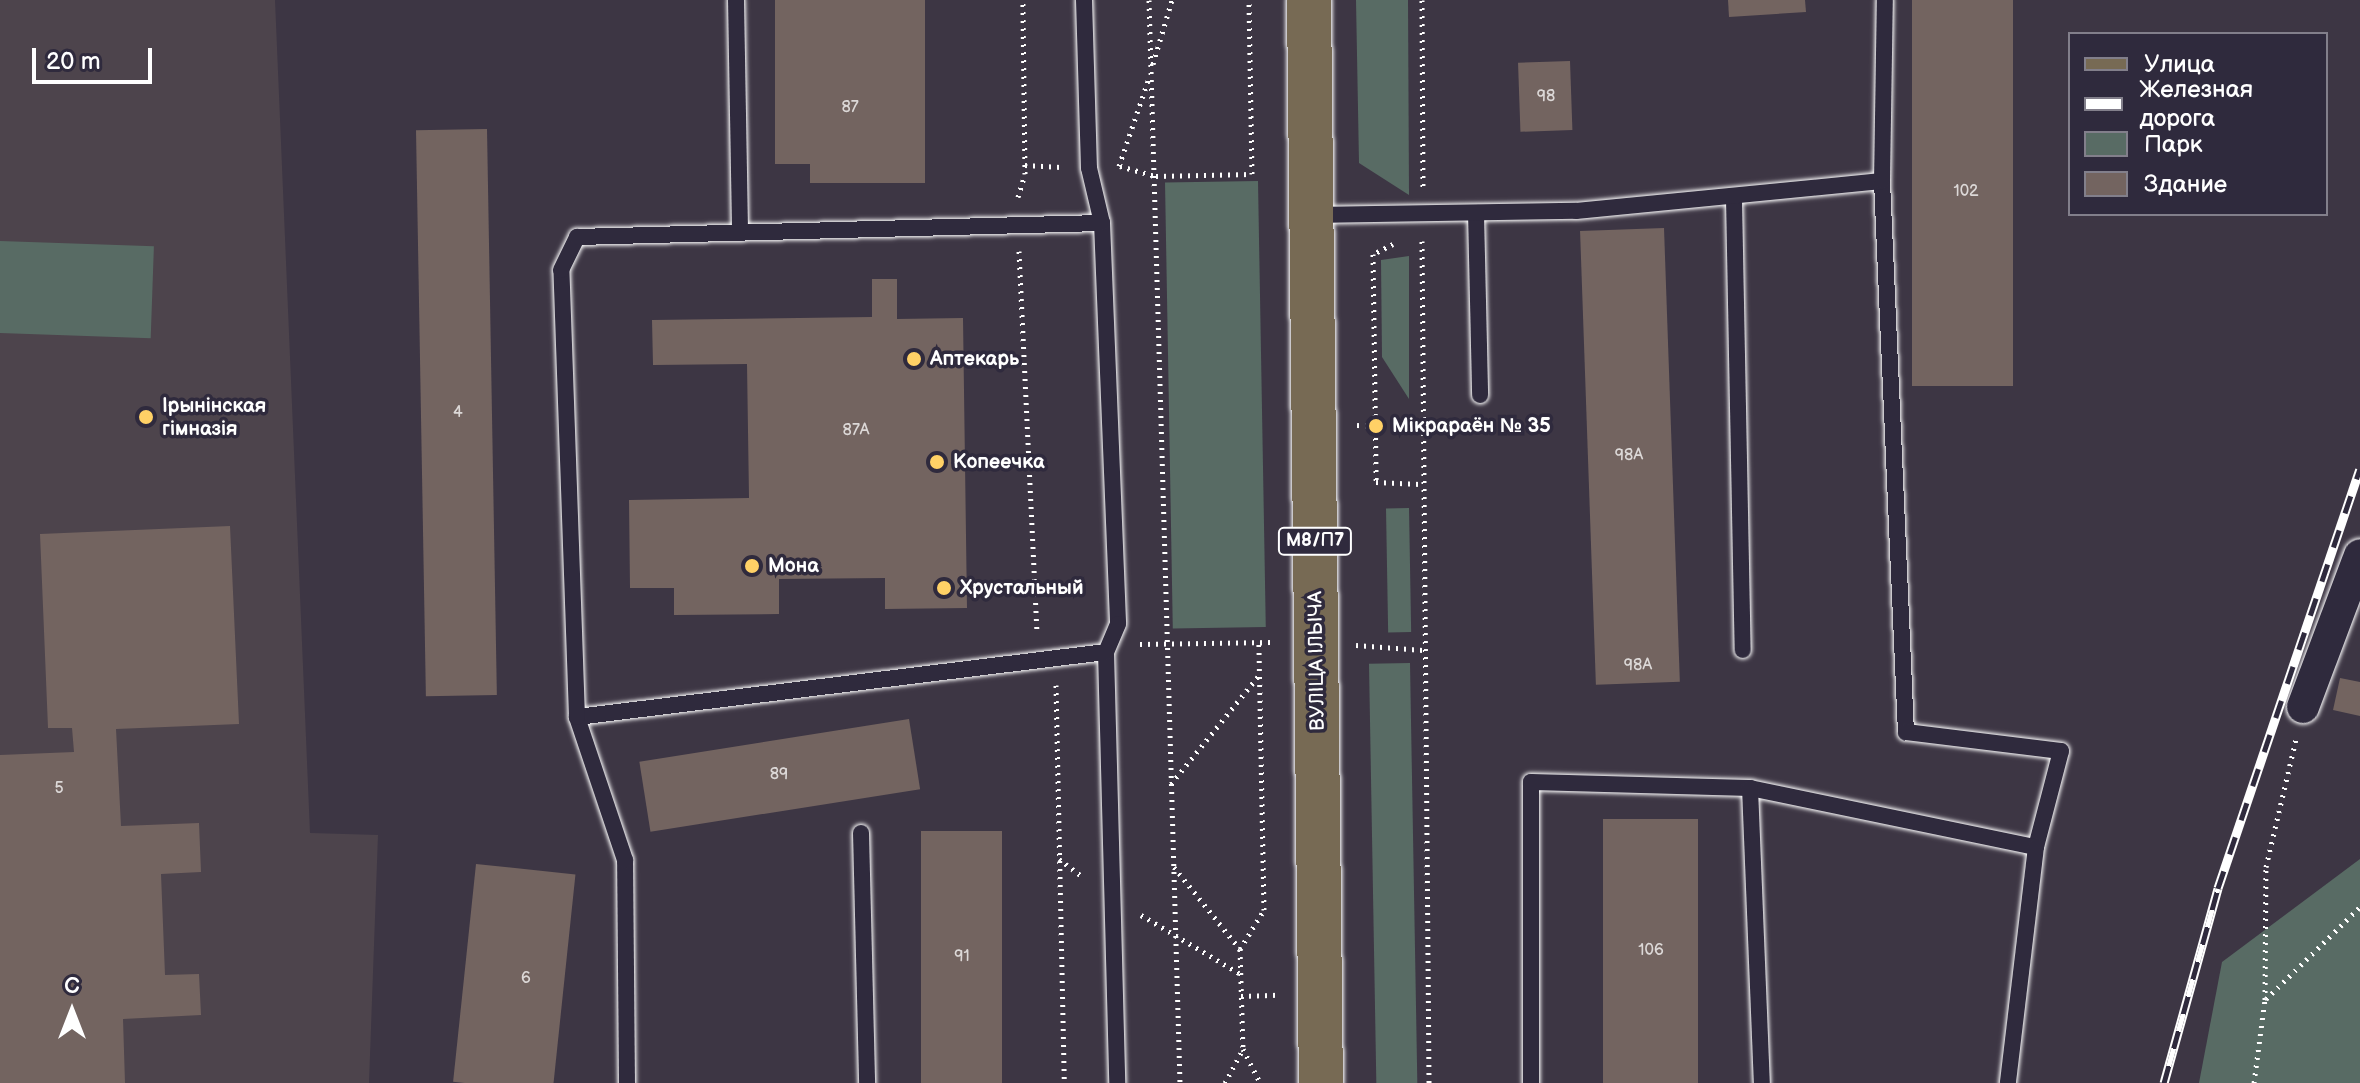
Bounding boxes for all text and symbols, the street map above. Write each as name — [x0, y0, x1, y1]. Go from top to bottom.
scale bar — [36, 32, 156, 82]
legend — [2068, 32, 2328, 216]
text: 20 m — [46, 47, 101, 76]
text: Улица — [2144, 50, 2215, 79]
text: Железная дорога — [2139, 75, 2253, 133]
house number: 98 — [1537, 87, 1555, 107]
house number: 87 — [841, 98, 859, 118]
text: Парк — [2144, 130, 2202, 159]
text: Здание — [2144, 170, 2227, 199]
house number: 102 — [1953, 182, 1979, 202]
place label: Аптекарь — [930, 347, 1019, 371]
marker: Аптекарь — [905, 350, 923, 368]
place label: Ірынінская гімназія — [162, 394, 266, 441]
house number: 4 — [453, 403, 463, 423]
marker: Ірынінская гімназія — [137, 408, 155, 426]
place label: Мікрараён № 35 — [1392, 414, 1551, 438]
marker: Мікрараён № 35 — [1367, 417, 1385, 435]
house number: 87А — [843, 421, 869, 441]
house number: 98А — [1615, 446, 1643, 466]
place label: Копеечка — [953, 450, 1045, 474]
marker: Копеечка — [928, 453, 946, 471]
road number: М8/П7 — [1277, 527, 1353, 555]
place label: Мона — [768, 554, 819, 578]
marker: Мона — [743, 557, 761, 575]
place label: Хрустальный — [960, 576, 1083, 600]
marker: Хрустальный — [935, 579, 953, 597]
street label: ВУЛІЦА ІЛЬІЧА — [1304, 591, 1330, 731]
house number: 98А — [1624, 656, 1652, 676]
house number: 89 — [770, 765, 788, 785]
house number: 5 — [54, 779, 64, 799]
house number: 106 — [1638, 941, 1664, 961]
house number: 91 — [954, 947, 970, 967]
house number: 6 — [521, 969, 531, 989]
north arrow — [32, 971, 112, 1051]
text: С — [64, 973, 80, 1000]

